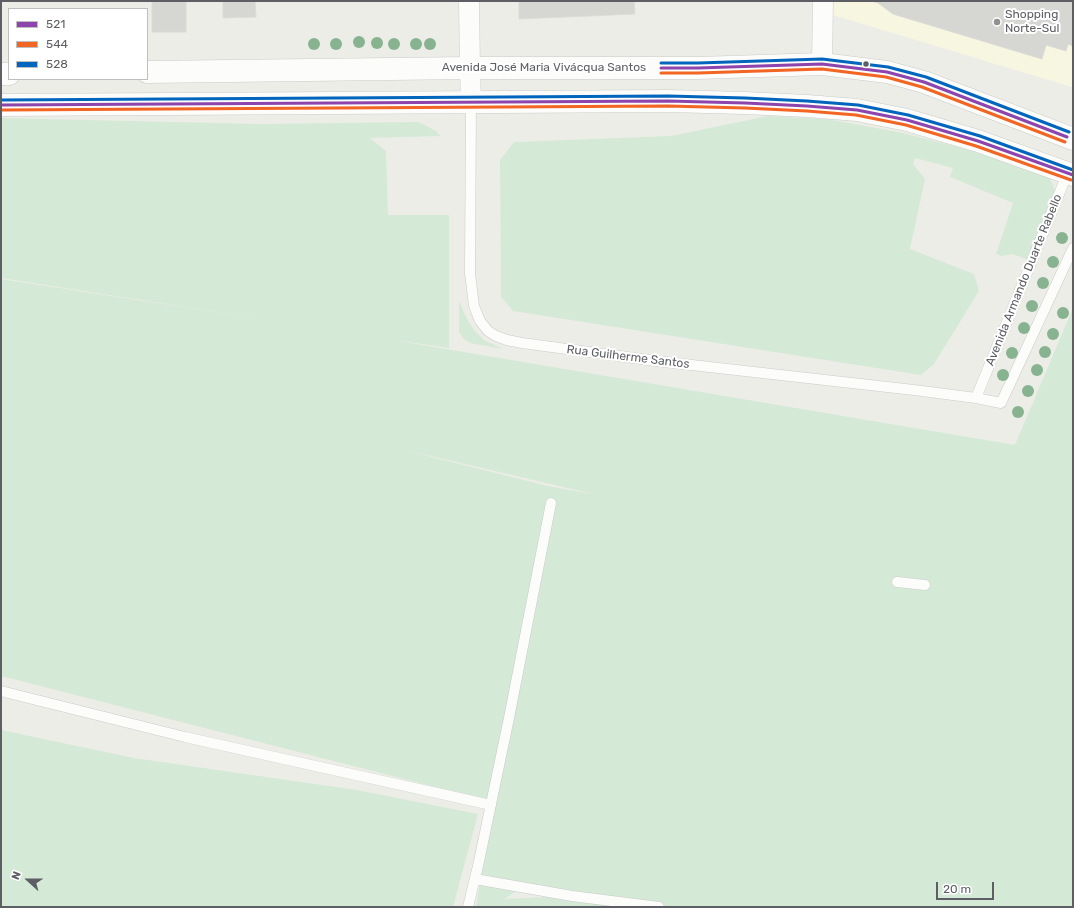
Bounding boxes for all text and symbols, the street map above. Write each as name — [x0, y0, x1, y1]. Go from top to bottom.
legend — [8, 8, 148, 80]
place label: Shopping Norte-Sul — [1005, 8, 1059, 36]
text: 521 — [46, 17, 65, 31]
marker: Shopping Norte-Sul — [992, 17, 1002, 27]
text: 544 — [46, 37, 68, 51]
text: 528 — [46, 57, 68, 71]
unlabelled marker — [861, 59, 871, 69]
street label: Avenida José Maria Vivácqua Santos — [442, 61, 646, 75]
street label: Avenida Armando Duarte Rabello — [983, 192, 1065, 368]
street label: Rua Guilherme Santos — [566, 342, 690, 372]
north arrow — [8, 860, 48, 900]
text: N — [9, 870, 24, 882]
scale bar — [938, 874, 996, 900]
text: 20 m — [943, 882, 971, 896]

